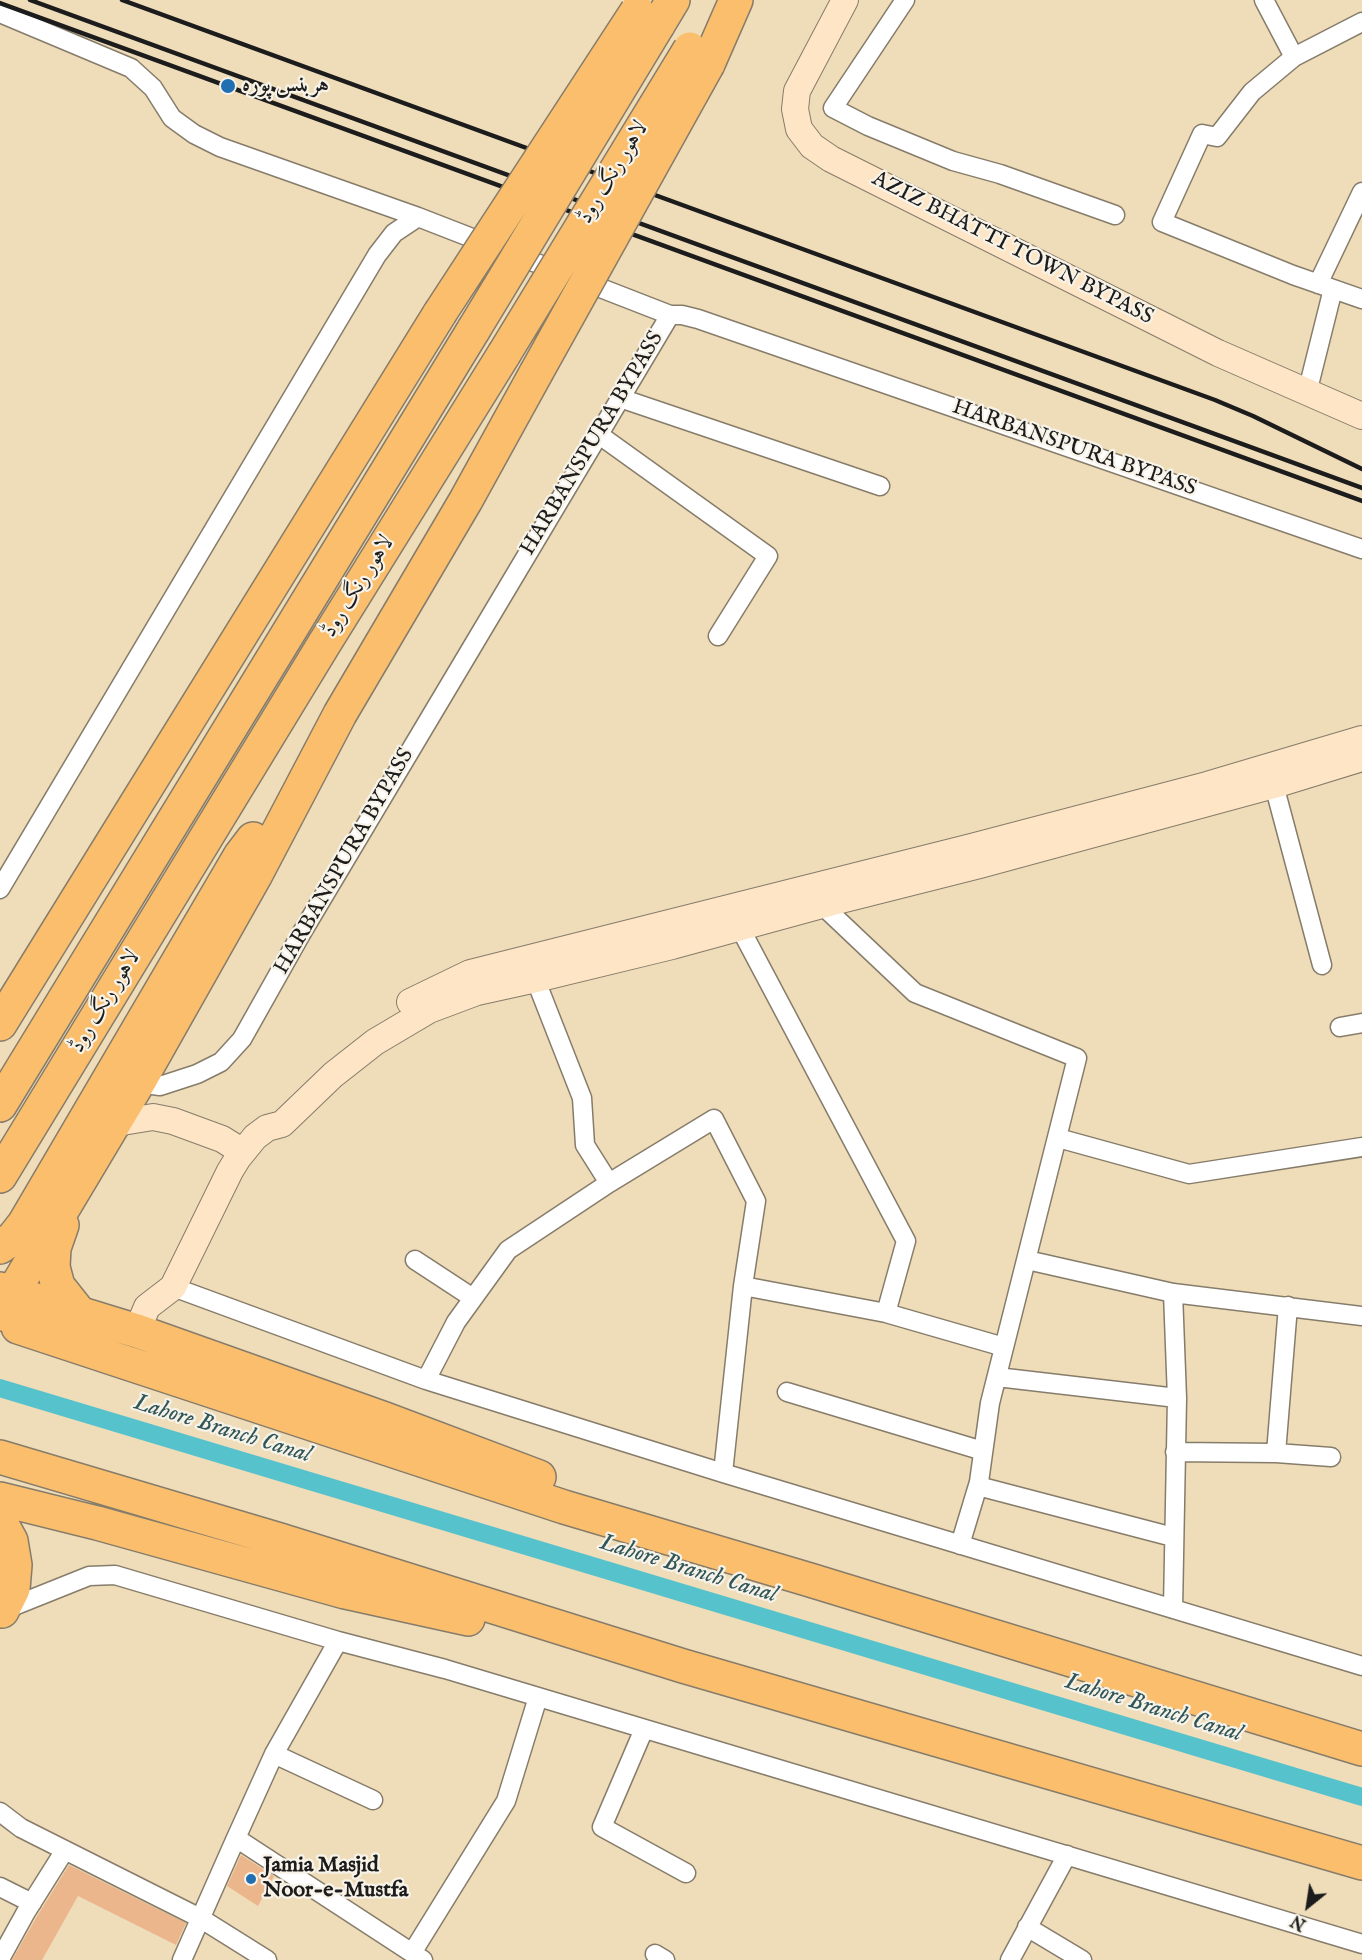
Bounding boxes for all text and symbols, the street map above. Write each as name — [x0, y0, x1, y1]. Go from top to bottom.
place label: ہربنس پورہ — [242, 73, 329, 99]
marker: ہربنس پورہ — [219, 77, 237, 95]
street label: لاہور رنگ روڈ — [573, 117, 655, 229]
street label: AZIZ BHATTI TOWN BYPASS — [867, 166, 1157, 332]
street label: HARBANSPURA BYPASS — [516, 327, 670, 561]
street label: HARBANSPURA BYPASS — [948, 395, 1200, 503]
street label: لاہور رنگ روڈ — [317, 531, 401, 643]
street label: HARBANSPURA BYPASS — [269, 744, 421, 980]
street label: لاہور رنگ روڈ — [65, 946, 147, 1058]
water label: Lahore Branch Canal — [130, 1389, 314, 1471]
water label: Lahore Branch Canal — [596, 1529, 780, 1611]
water label: Lahore Branch Canal — [1061, 1668, 1245, 1750]
place label: Jamia Masjid Noor-e-Mustfa — [263, 1853, 408, 1904]
marker: Jamia Masjid Noor-e-Mustfa — [244, 1872, 258, 1886]
north arrow — [1278, 1876, 1338, 1936]
text: N — [1288, 1909, 1310, 1934]

